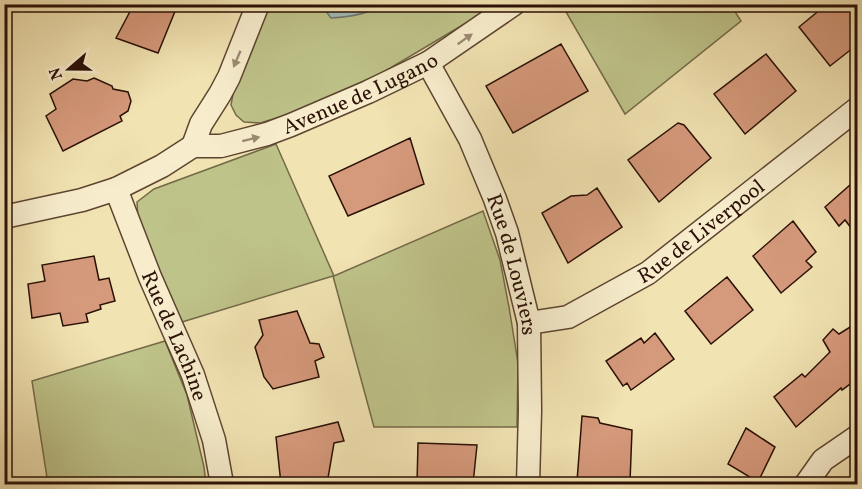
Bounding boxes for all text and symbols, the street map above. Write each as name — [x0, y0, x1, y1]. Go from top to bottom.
one-way arrow — [456, 33, 472, 45]
north arrow — [39, 39, 99, 99]
street label: Avenue de Lugano — [279, 47, 445, 143]
one-way arrow — [232, 50, 241, 68]
text: N — [44, 64, 69, 83]
one-way arrow — [242, 133, 260, 143]
street label: Rue de Liverpool — [633, 173, 772, 292]
street label: Rue de Louviers — [478, 190, 542, 336]
street label: Rue de Lachine — [133, 266, 213, 405]

